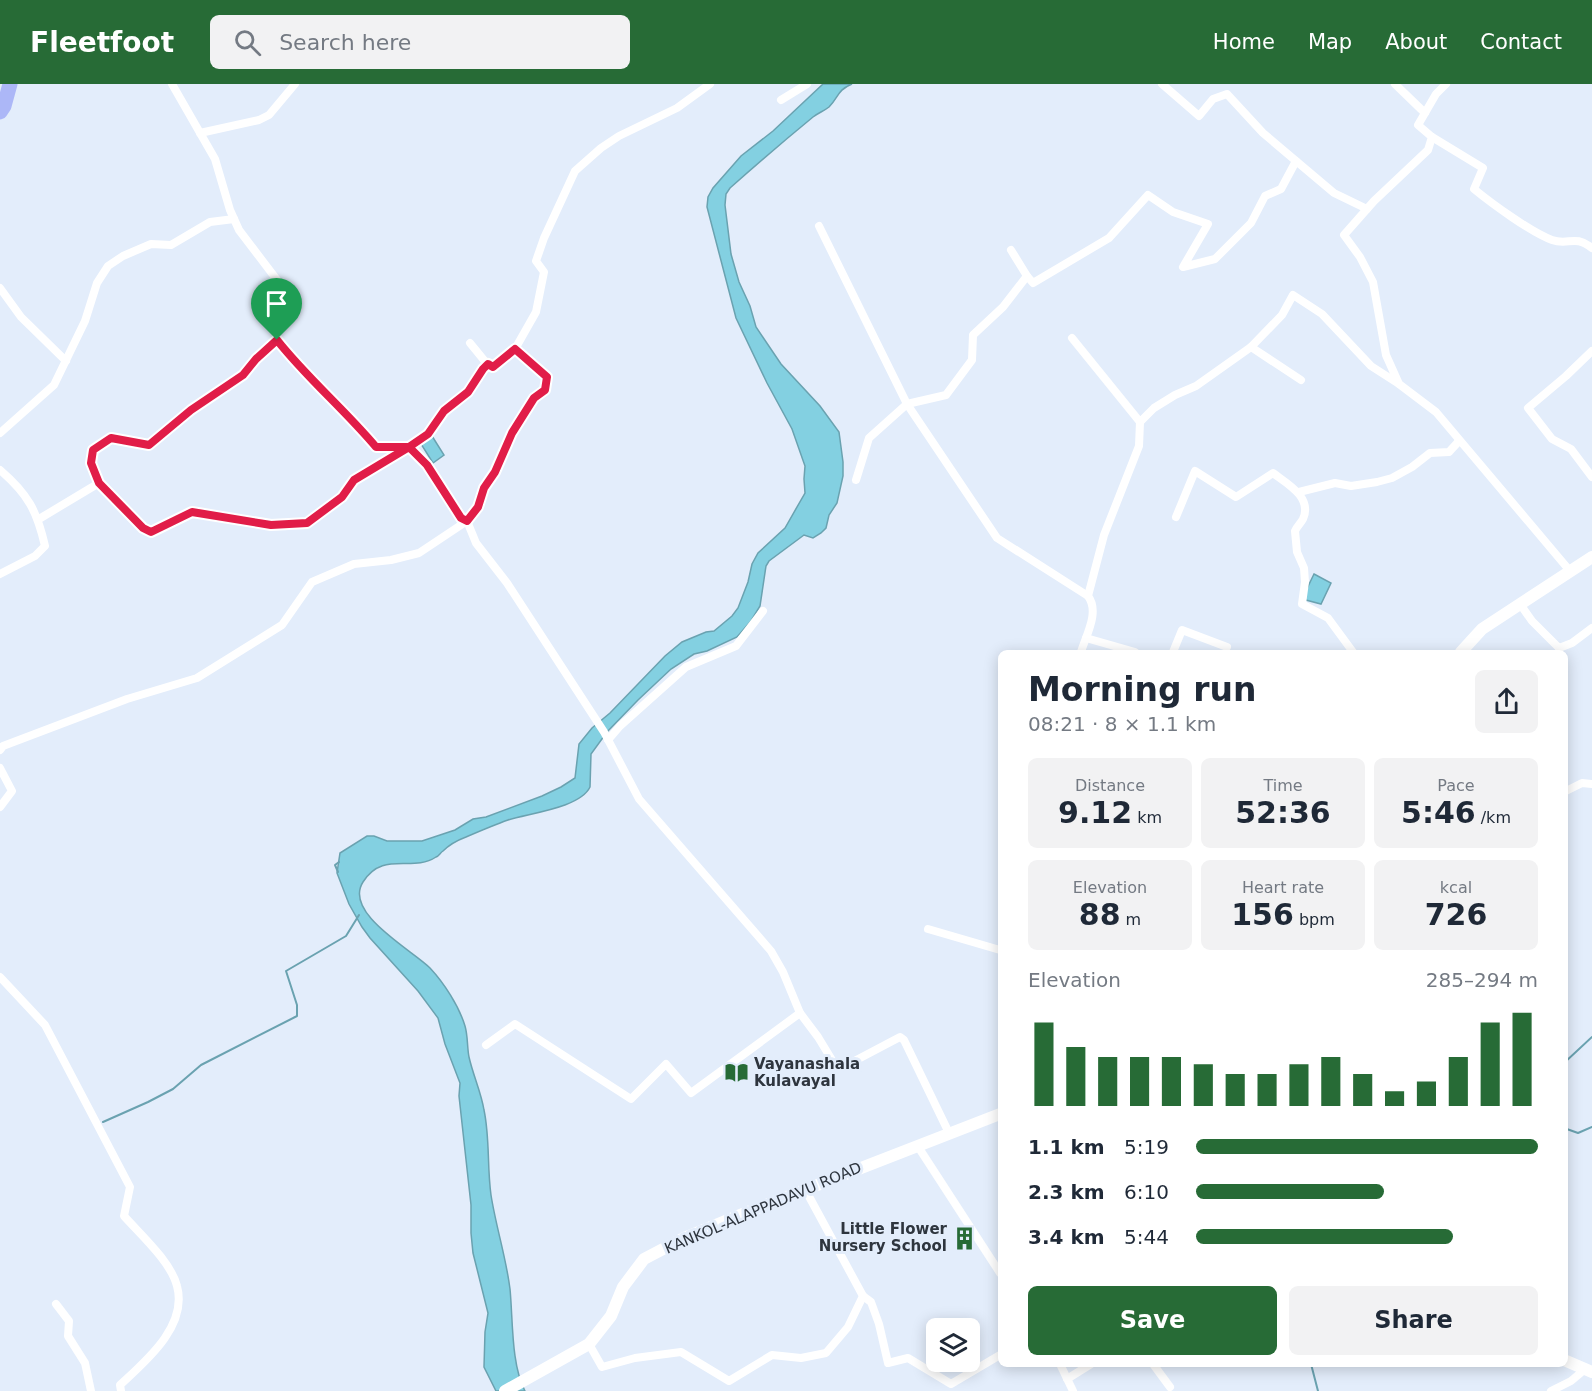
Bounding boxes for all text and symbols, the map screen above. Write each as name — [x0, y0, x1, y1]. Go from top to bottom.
search box — [210, 15, 630, 69]
text: Fleetfoot — [30, 26, 174, 59]
icon: search — [231, 26, 264, 59]
text: Search here — [279, 30, 411, 55]
text: Home — [1213, 30, 1275, 54]
text: Map — [1308, 30, 1352, 54]
text: About — [1385, 30, 1447, 54]
text: Contact — [1480, 30, 1562, 54]
pin — [251, 278, 302, 340]
icon: arrive — [260, 287, 293, 320]
text: Morning run — [1028, 670, 1256, 709]
button: share — [1475, 670, 1538, 733]
text: 08:21 · 8 × 1.1 km — [1028, 712, 1216, 736]
text: Distance — [1075, 776, 1145, 795]
text: Time — [1263, 776, 1303, 795]
text: Pace — [1437, 776, 1475, 795]
text: 9.12 — [1058, 795, 1132, 830]
text: 52:36 — [1235, 795, 1331, 830]
text: 5:46 — [1401, 795, 1476, 830]
text: km — [1132, 808, 1162, 827]
text: /km — [1476, 808, 1511, 827]
text: Elevation — [1073, 878, 1147, 897]
text: Heart rate — [1242, 878, 1324, 897]
text: kcal — [1440, 878, 1472, 897]
text: 88 — [1079, 897, 1121, 932]
text: 156 — [1231, 897, 1294, 932]
text: 726 — [1425, 897, 1487, 932]
text: m — [1121, 910, 1141, 929]
text: bpm — [1294, 910, 1335, 929]
text: Elevation — [1028, 968, 1121, 992]
text: 285–294 m — [1426, 968, 1538, 992]
place label: Vayanashala Kulavayal — [754, 1055, 860, 1090]
library icon: Vayanashala Kulavayal — [723, 1060, 749, 1086]
text: 1.1 km — [1028, 1135, 1105, 1159]
text: 5:19 — [1124, 1135, 1169, 1159]
street label: KANKOL-ALAPPADAVU ROAD — [662, 1158, 864, 1258]
text: 2.3 km — [1028, 1180, 1105, 1204]
text: 6:10 — [1124, 1180, 1169, 1204]
place label: Little Flower Nursery School — [819, 1220, 948, 1255]
building icon: Little Flower Nursery School — [952, 1225, 978, 1251]
text: 3.4 km — [1028, 1225, 1105, 1249]
text: 5:44 — [1124, 1225, 1169, 1249]
button: Save — [1028, 1286, 1277, 1355]
button: Share — [1289, 1286, 1538, 1355]
map controls — [926, 1318, 980, 1372]
button: layers — [926, 1318, 980, 1372]

